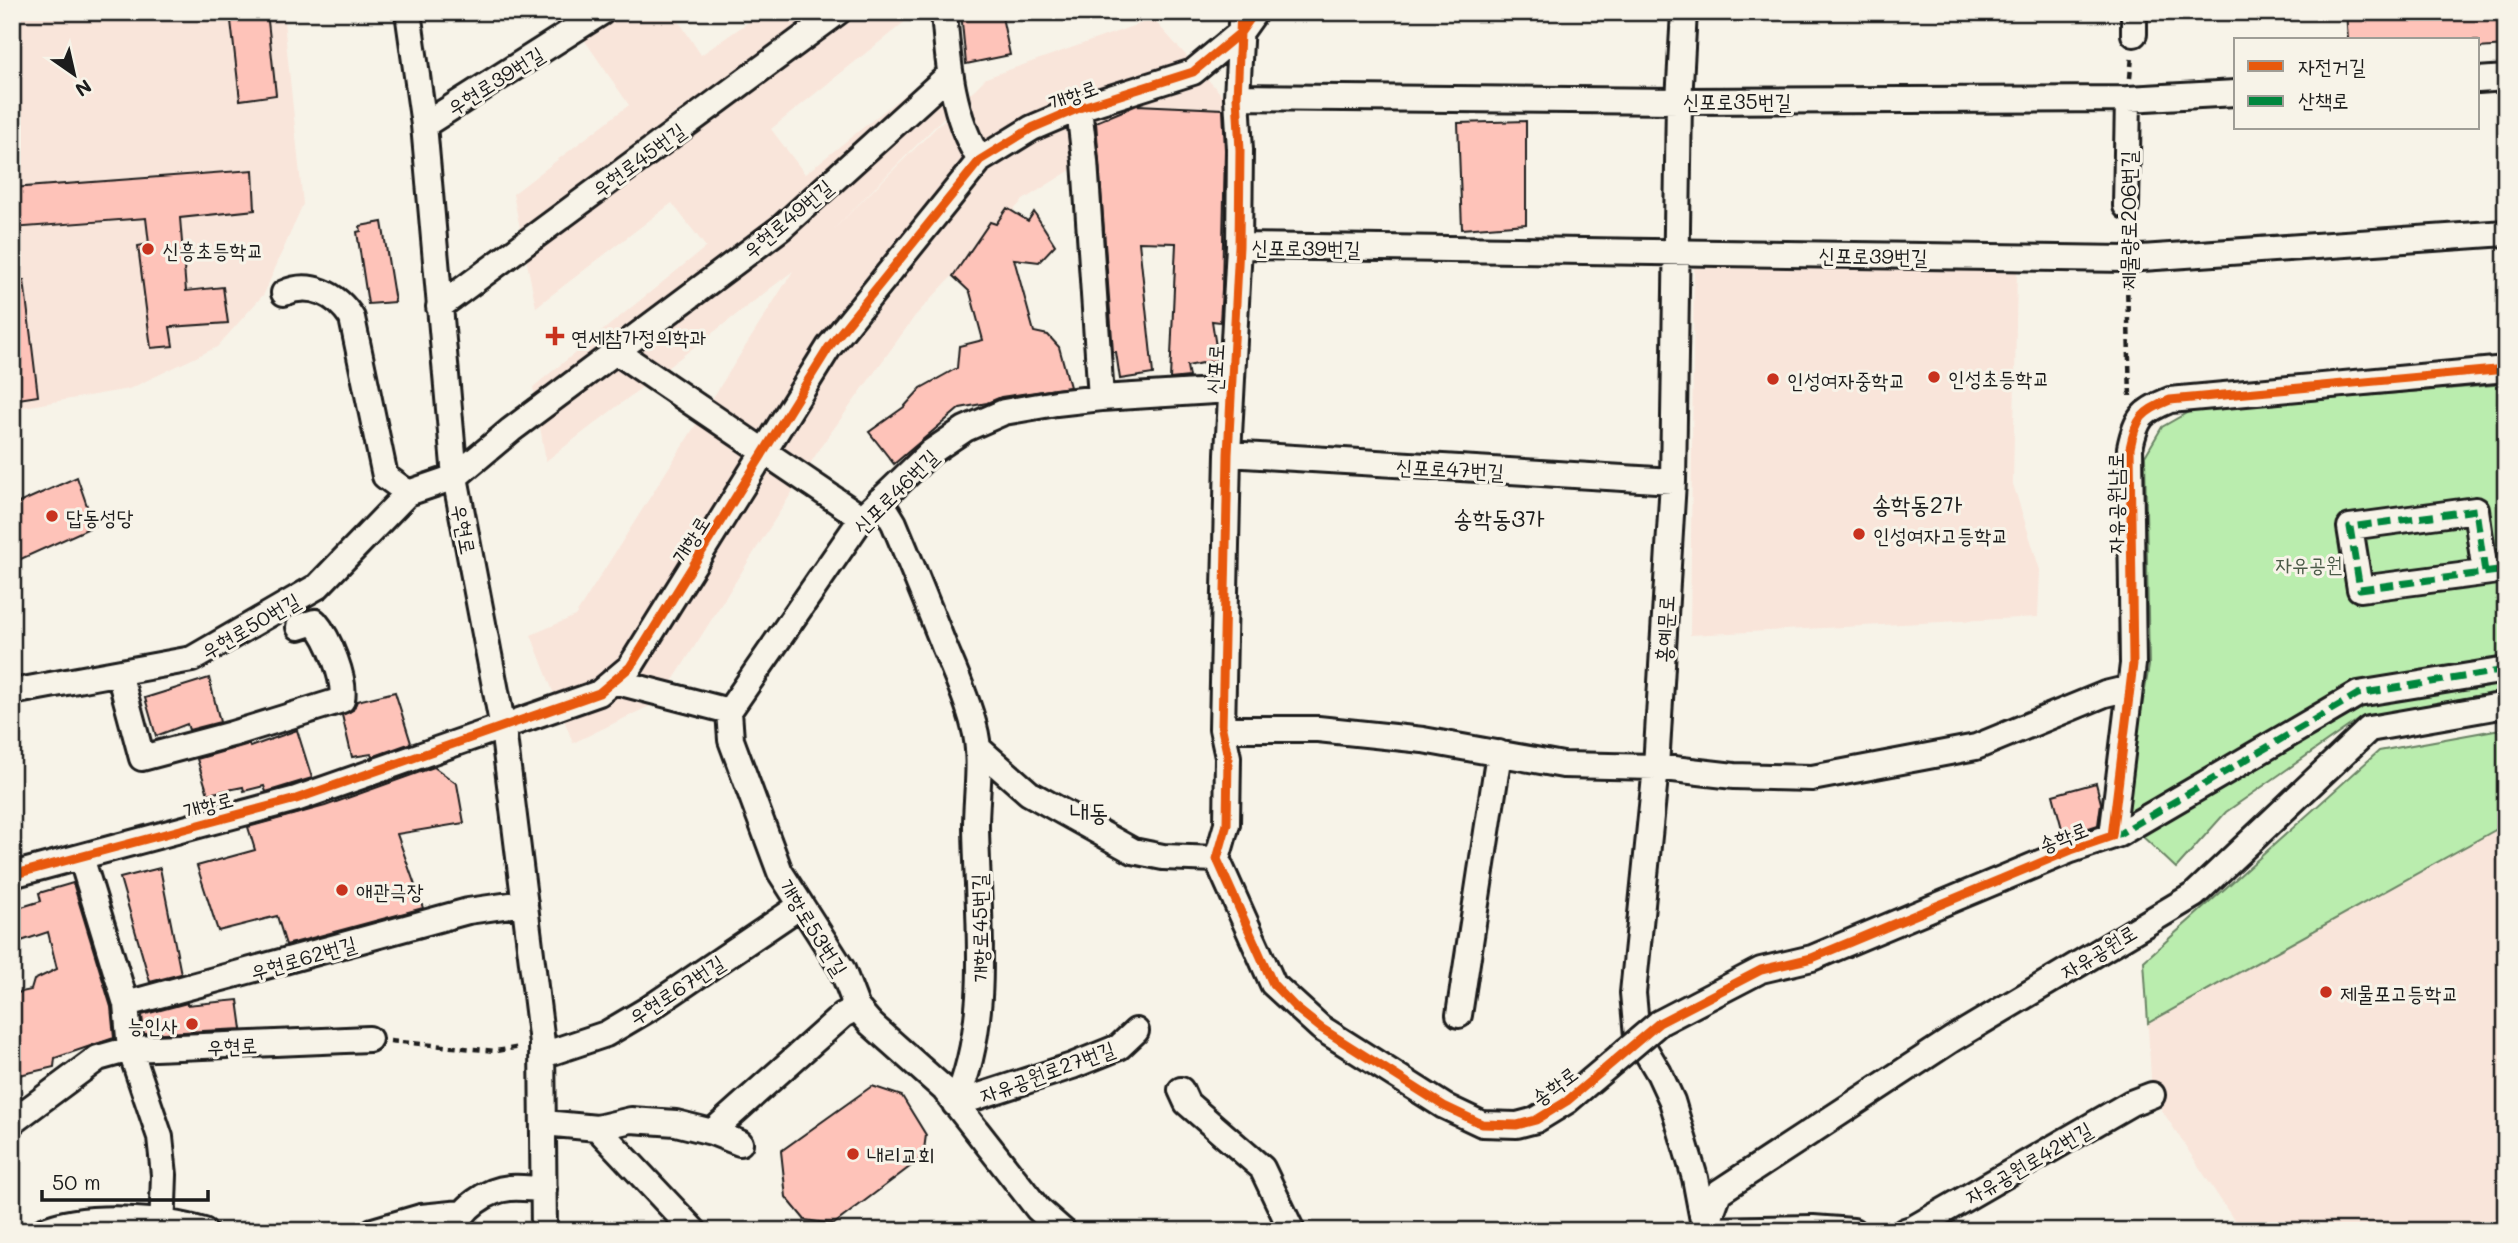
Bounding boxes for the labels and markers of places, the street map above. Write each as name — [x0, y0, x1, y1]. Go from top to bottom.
place label: 신흥초등학교 — [162, 236, 263, 263]
marker: 신흥초등학교 — [140, 241, 156, 257]
place label: 연세참가정의학과 — [571, 323, 706, 350]
marker: 연세참가정의학과 — [545, 326, 565, 346]
place label: 인성초등학교 — [1948, 364, 2049, 391]
place label: 인성여자중학교 — [1787, 366, 1905, 393]
marker: 인성초등학교 — [1926, 369, 1942, 385]
marker: 인성여자중학교 — [1765, 371, 1781, 387]
place label: 답동성당 — [66, 503, 134, 530]
marker: 답동성당 — [44, 508, 60, 524]
place label: 인성여자고등학교 — [1873, 521, 2008, 548]
marker: 인성여자고등학교 — [1851, 526, 1867, 542]
place label: 애관극장 — [356, 877, 424, 904]
marker: 애관극장 — [334, 882, 350, 898]
place label: 제물포고등학교 — [2340, 979, 2458, 1006]
marker: 제물포고등학교 — [2318, 984, 2334, 1000]
place label: 능인사 — [127, 1011, 178, 1038]
marker: 능인사 — [184, 1016, 200, 1032]
place label: 내리교회 — [867, 1141, 935, 1168]
marker: 내리교회 — [845, 1146, 861, 1162]

